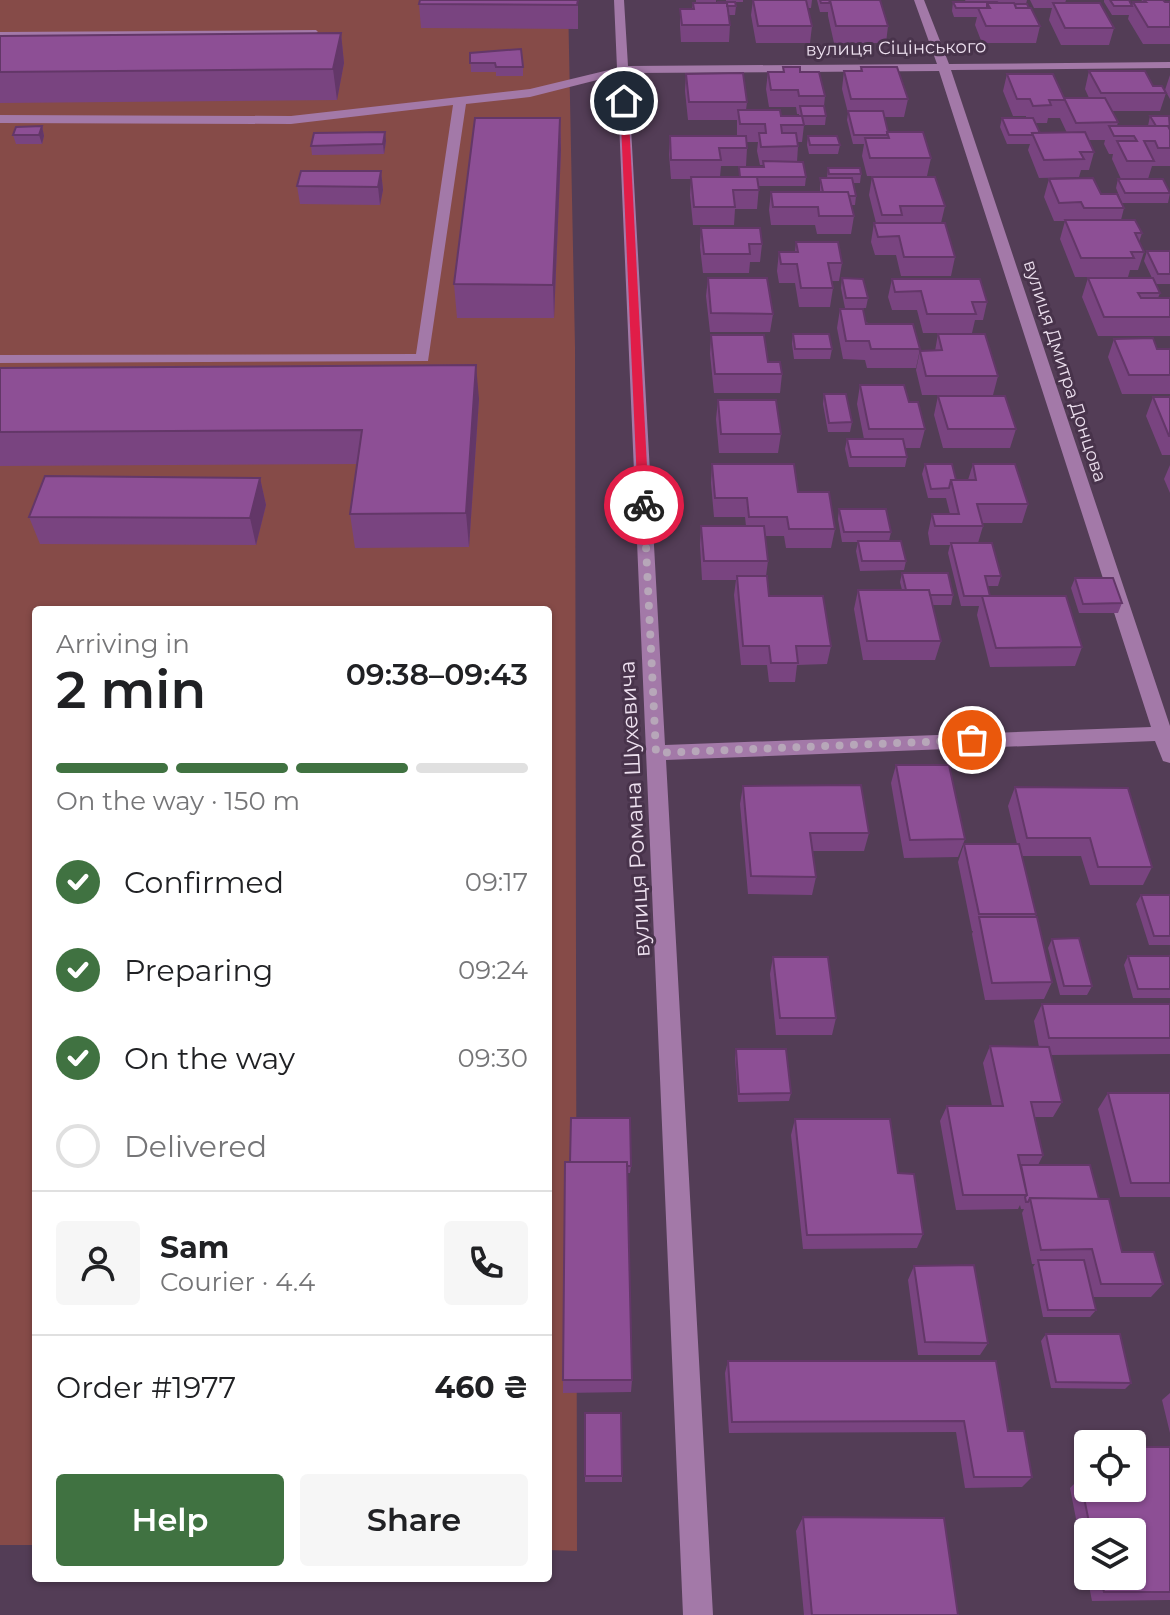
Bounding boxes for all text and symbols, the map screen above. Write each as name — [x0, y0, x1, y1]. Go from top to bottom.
street label: вулиця Сіцінського — [805, 35, 987, 61]
pin — [590, 67, 658, 135]
icon: home — [602, 79, 646, 123]
street label: вулиця Дмитра Донцова — [1019, 257, 1111, 485]
courier — [604, 465, 684, 545]
icon: bike — [622, 483, 666, 527]
text: Arriving in — [56, 628, 190, 660]
text: 09:38–09:43 — [346, 656, 528, 693]
text: 2 min — [56, 658, 206, 721]
street label: вулиця Романа Шухевича — [613, 660, 656, 958]
pin — [938, 706, 1006, 774]
icon: bag — [950, 718, 994, 762]
text: On the way · 150 m — [56, 785, 300, 817]
icon: check — [56, 860, 100, 904]
text: Confirmed — [124, 864, 284, 901]
text: 09:17 — [465, 866, 528, 898]
icon: check — [56, 948, 100, 992]
text: Preparing — [124, 952, 273, 989]
text: 09:24 — [458, 954, 528, 986]
icon: check — [56, 1036, 100, 1080]
text: On the way — [124, 1040, 295, 1077]
text: 09:30 — [458, 1042, 528, 1074]
text: Delivered — [124, 1128, 267, 1165]
button: person — [56, 1221, 140, 1305]
button: phone — [444, 1221, 528, 1305]
text: Sam — [160, 1229, 229, 1266]
text: Courier · 4.4 — [160, 1266, 315, 1298]
text: Order #1977 — [56, 1369, 236, 1406]
text: 460 ₴ — [435, 1369, 528, 1406]
map controls — [1074, 1430, 1146, 1590]
button: locate — [1074, 1430, 1146, 1502]
button: Help — [56, 1474, 284, 1566]
button: Share — [300, 1474, 528, 1566]
button: layers — [1074, 1518, 1146, 1590]

